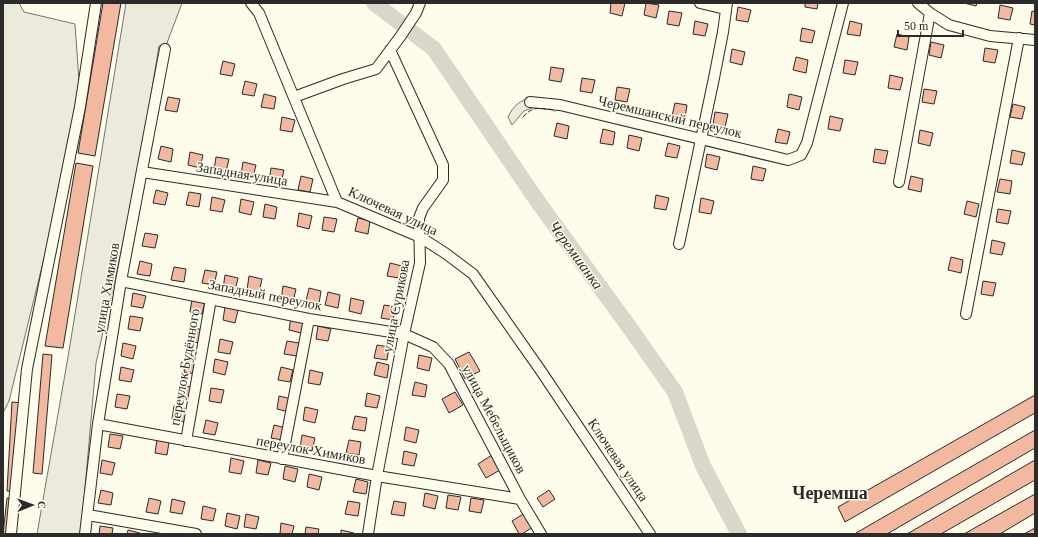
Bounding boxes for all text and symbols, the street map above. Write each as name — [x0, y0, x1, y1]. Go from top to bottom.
scale bar — [898, 12, 963, 38]
text: 50 m — [904, 19, 929, 33]
street label: Черемшанский переулок — [597, 93, 744, 141]
street label: Западная улица — [195, 159, 289, 189]
street label: Ключевая улица — [346, 184, 441, 239]
water label: Черемшанка — [546, 218, 606, 292]
street label: улица Химиков — [92, 241, 122, 334]
street label: улица Сурикова — [380, 258, 413, 354]
street label: Западный переулок — [207, 277, 323, 313]
street label: переулок Будённого — [167, 307, 203, 427]
street label: улица Мебельщиков — [459, 362, 529, 476]
street label: Ключевая улица — [585, 416, 652, 505]
street label: переулок Химиков — [255, 433, 367, 467]
district label: Черемша — [792, 483, 868, 503]
north arrow — [12, 485, 52, 525]
text: С — [36, 501, 48, 509]

